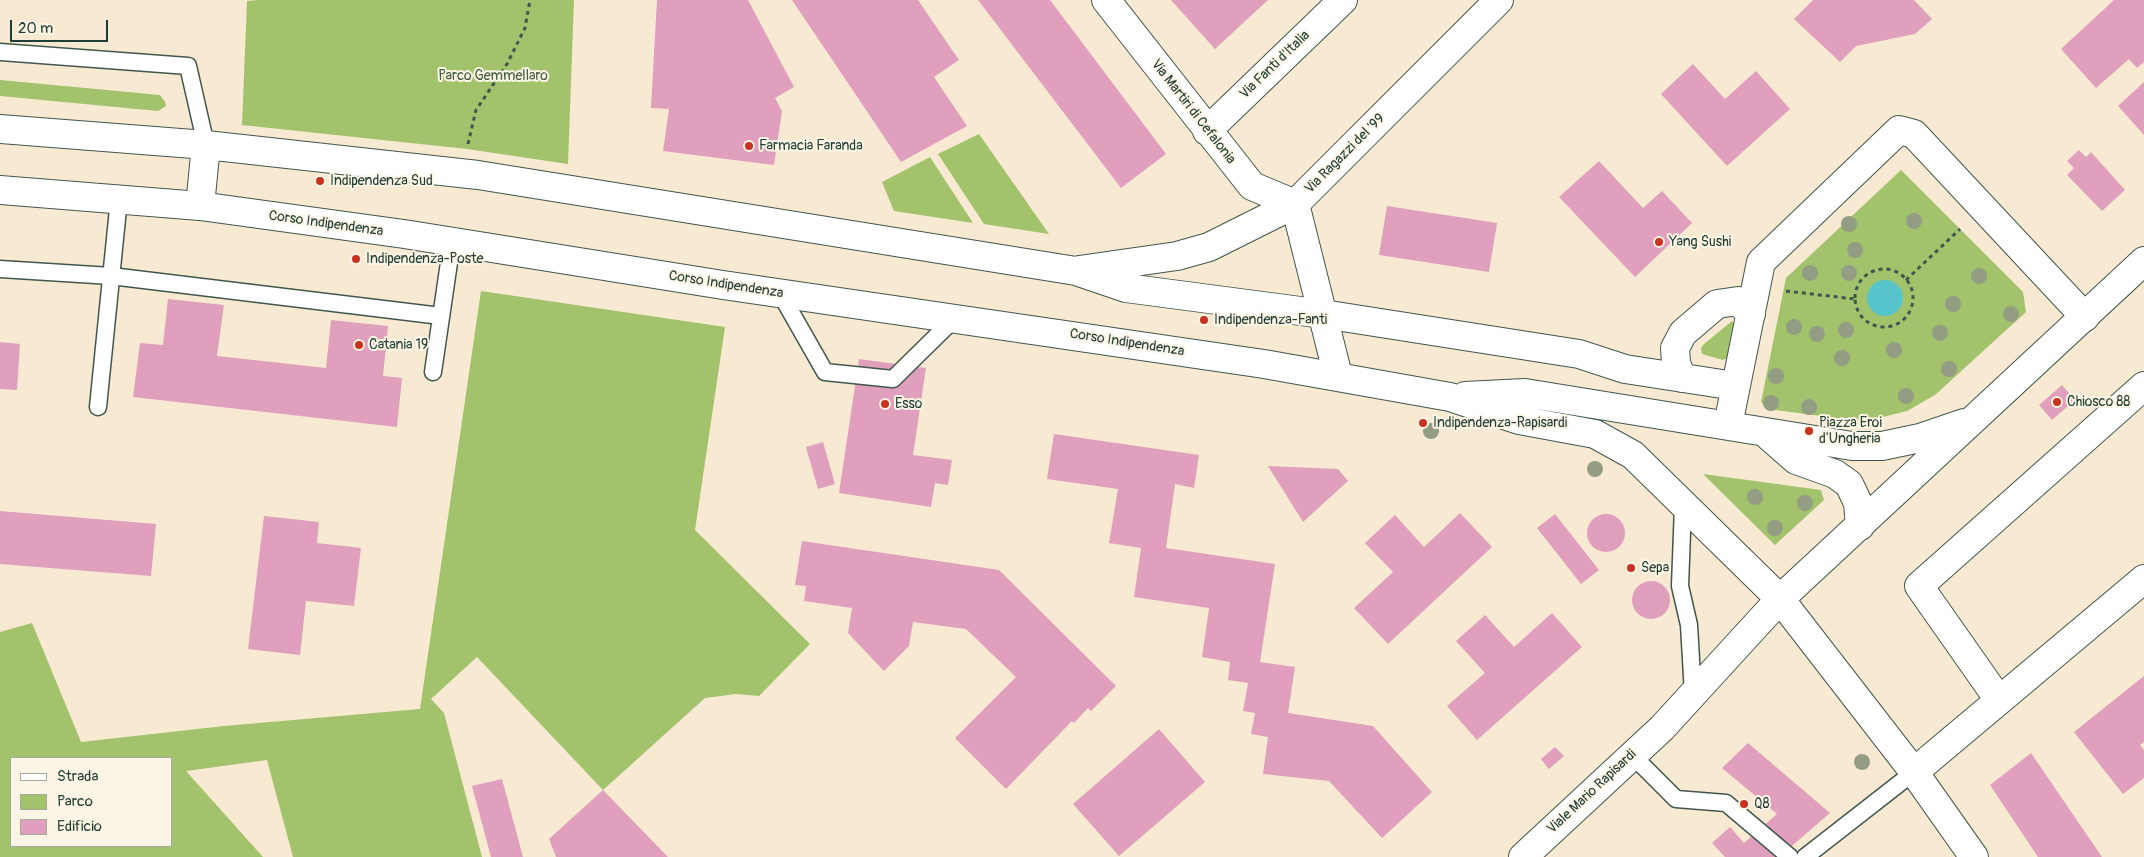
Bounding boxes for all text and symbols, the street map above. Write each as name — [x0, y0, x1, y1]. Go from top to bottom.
scale bar — [12, 10, 110, 42]
text: 20 m — [18, 19, 53, 38]
street label: Via Fanti d'Italia — [1236, 27, 1314, 103]
street label: Via Martiri di Cefalonia — [1147, 56, 1239, 168]
park label: Parco Gemmellaro — [438, 68, 548, 84]
street label: Via Ragazzi del '99 — [1302, 111, 1388, 197]
place label: Farmacia Faranda — [759, 138, 863, 154]
marker: Farmacia Faranda — [743, 140, 755, 152]
place label: Indipendenza Sud — [330, 173, 433, 189]
marker: Indipendenza Sud — [314, 175, 326, 187]
street label: Corso Indipendenza — [268, 208, 384, 240]
place label: Yang Sushi — [1669, 234, 1731, 250]
marker: Yang Sushi — [1653, 236, 1665, 248]
place label: Indipendenza-Poste — [366, 251, 483, 267]
marker: Indipendenza-Poste — [350, 253, 362, 265]
street label: Corso Indipendenza — [668, 268, 784, 302]
place label: Indipendenza-Fanti — [1214, 312, 1327, 328]
marker: Indipendenza-Fanti — [1198, 314, 1210, 326]
street label: Corso Indipendenza — [1069, 326, 1185, 360]
place label: Catania 19 — [369, 337, 428, 353]
marker: Catania 19 — [353, 339, 365, 351]
place label: Chiosco 88 — [2067, 394, 2130, 410]
place label: Esso — [895, 396, 922, 412]
marker: Chiosco 88 — [2051, 396, 2063, 408]
marker: Esso — [879, 398, 891, 410]
place label: Indipendenza-Rapisardi — [1433, 415, 1567, 431]
place label: Piazza Eroi d'Ungheria — [1819, 415, 1882, 448]
marker: Indipendenza-Rapisardi — [1417, 417, 1429, 429]
marker: Piazza Eroi d'Ungheria — [1803, 425, 1815, 437]
place label: Sepa — [1641, 560, 1669, 576]
marker: Sepa — [1625, 562, 1637, 574]
street label: Viale Mario Rapisardi — [1544, 746, 1640, 838]
legend — [10, 757, 172, 847]
text: Strada — [57, 767, 98, 786]
text: Parco — [57, 792, 93, 811]
place label: Q8 — [1754, 796, 1770, 812]
marker: Q8 — [1738, 798, 1750, 810]
text: Edificio — [57, 817, 102, 836]

